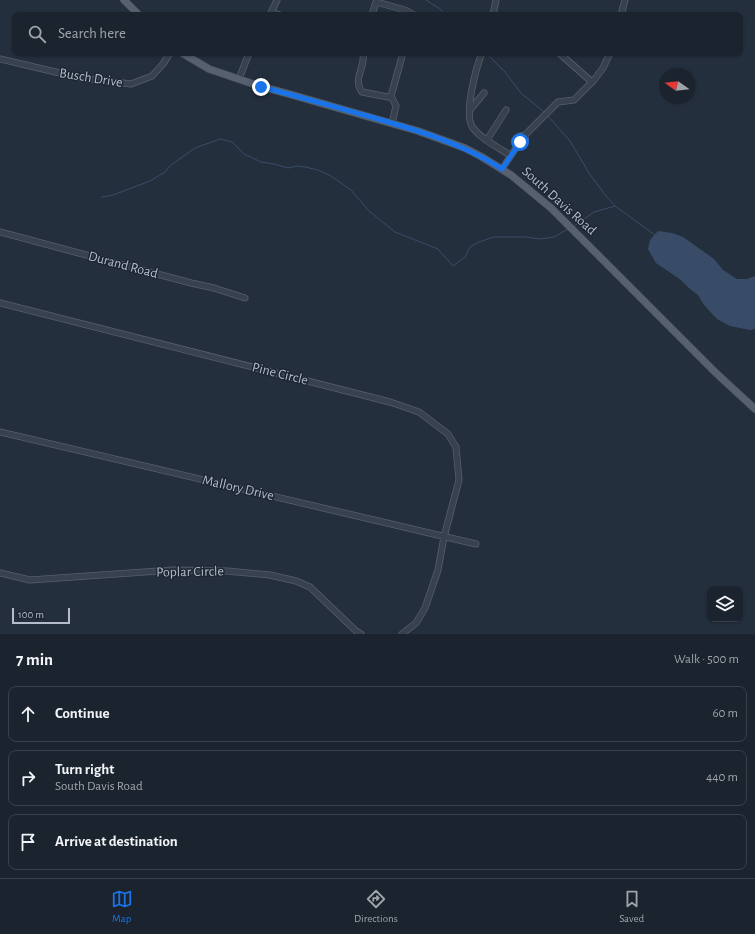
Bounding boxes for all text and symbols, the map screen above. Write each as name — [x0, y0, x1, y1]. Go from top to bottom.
search box — [12, 12, 743, 56]
icon: search — [26, 23, 48, 45]
text: Search here — [58, 26, 126, 41]
street label: Busch Drive — [58, 66, 124, 90]
north arrow — [659, 68, 695, 104]
route end — [252, 78, 270, 96]
route start — [511, 133, 529, 151]
street label: South Davis Road — [519, 164, 599, 238]
street label: Durand Road — [87, 249, 159, 281]
street label: Pine Circle — [251, 360, 309, 388]
street label: Mallory Drive — [201, 473, 275, 503]
street label: Poplar Circle — [156, 564, 224, 580]
map controls — [707, 586, 743, 622]
button: layers — [707, 586, 743, 622]
scale bar — [12, 606, 70, 625]
text: 100 m — [18, 609, 44, 620]
text: 7 min — [16, 651, 53, 668]
text: Walk · 500 m — [674, 653, 739, 666]
icon: ahead — [17, 703, 39, 725]
text: Continue — [55, 706, 110, 721]
text: 60 m — [712, 707, 738, 720]
text: Turn right — [55, 762, 114, 777]
icon: right — [17, 767, 39, 789]
text: 440 m — [706, 771, 738, 784]
text: South Davis Road — [55, 780, 143, 793]
icon: arrive — [17, 831, 39, 853]
text: Arrive at destination — [55, 834, 178, 849]
tab: Map — [111, 888, 133, 925]
tab: Directions — [354, 888, 398, 925]
tab: Saved — [619, 888, 644, 925]

